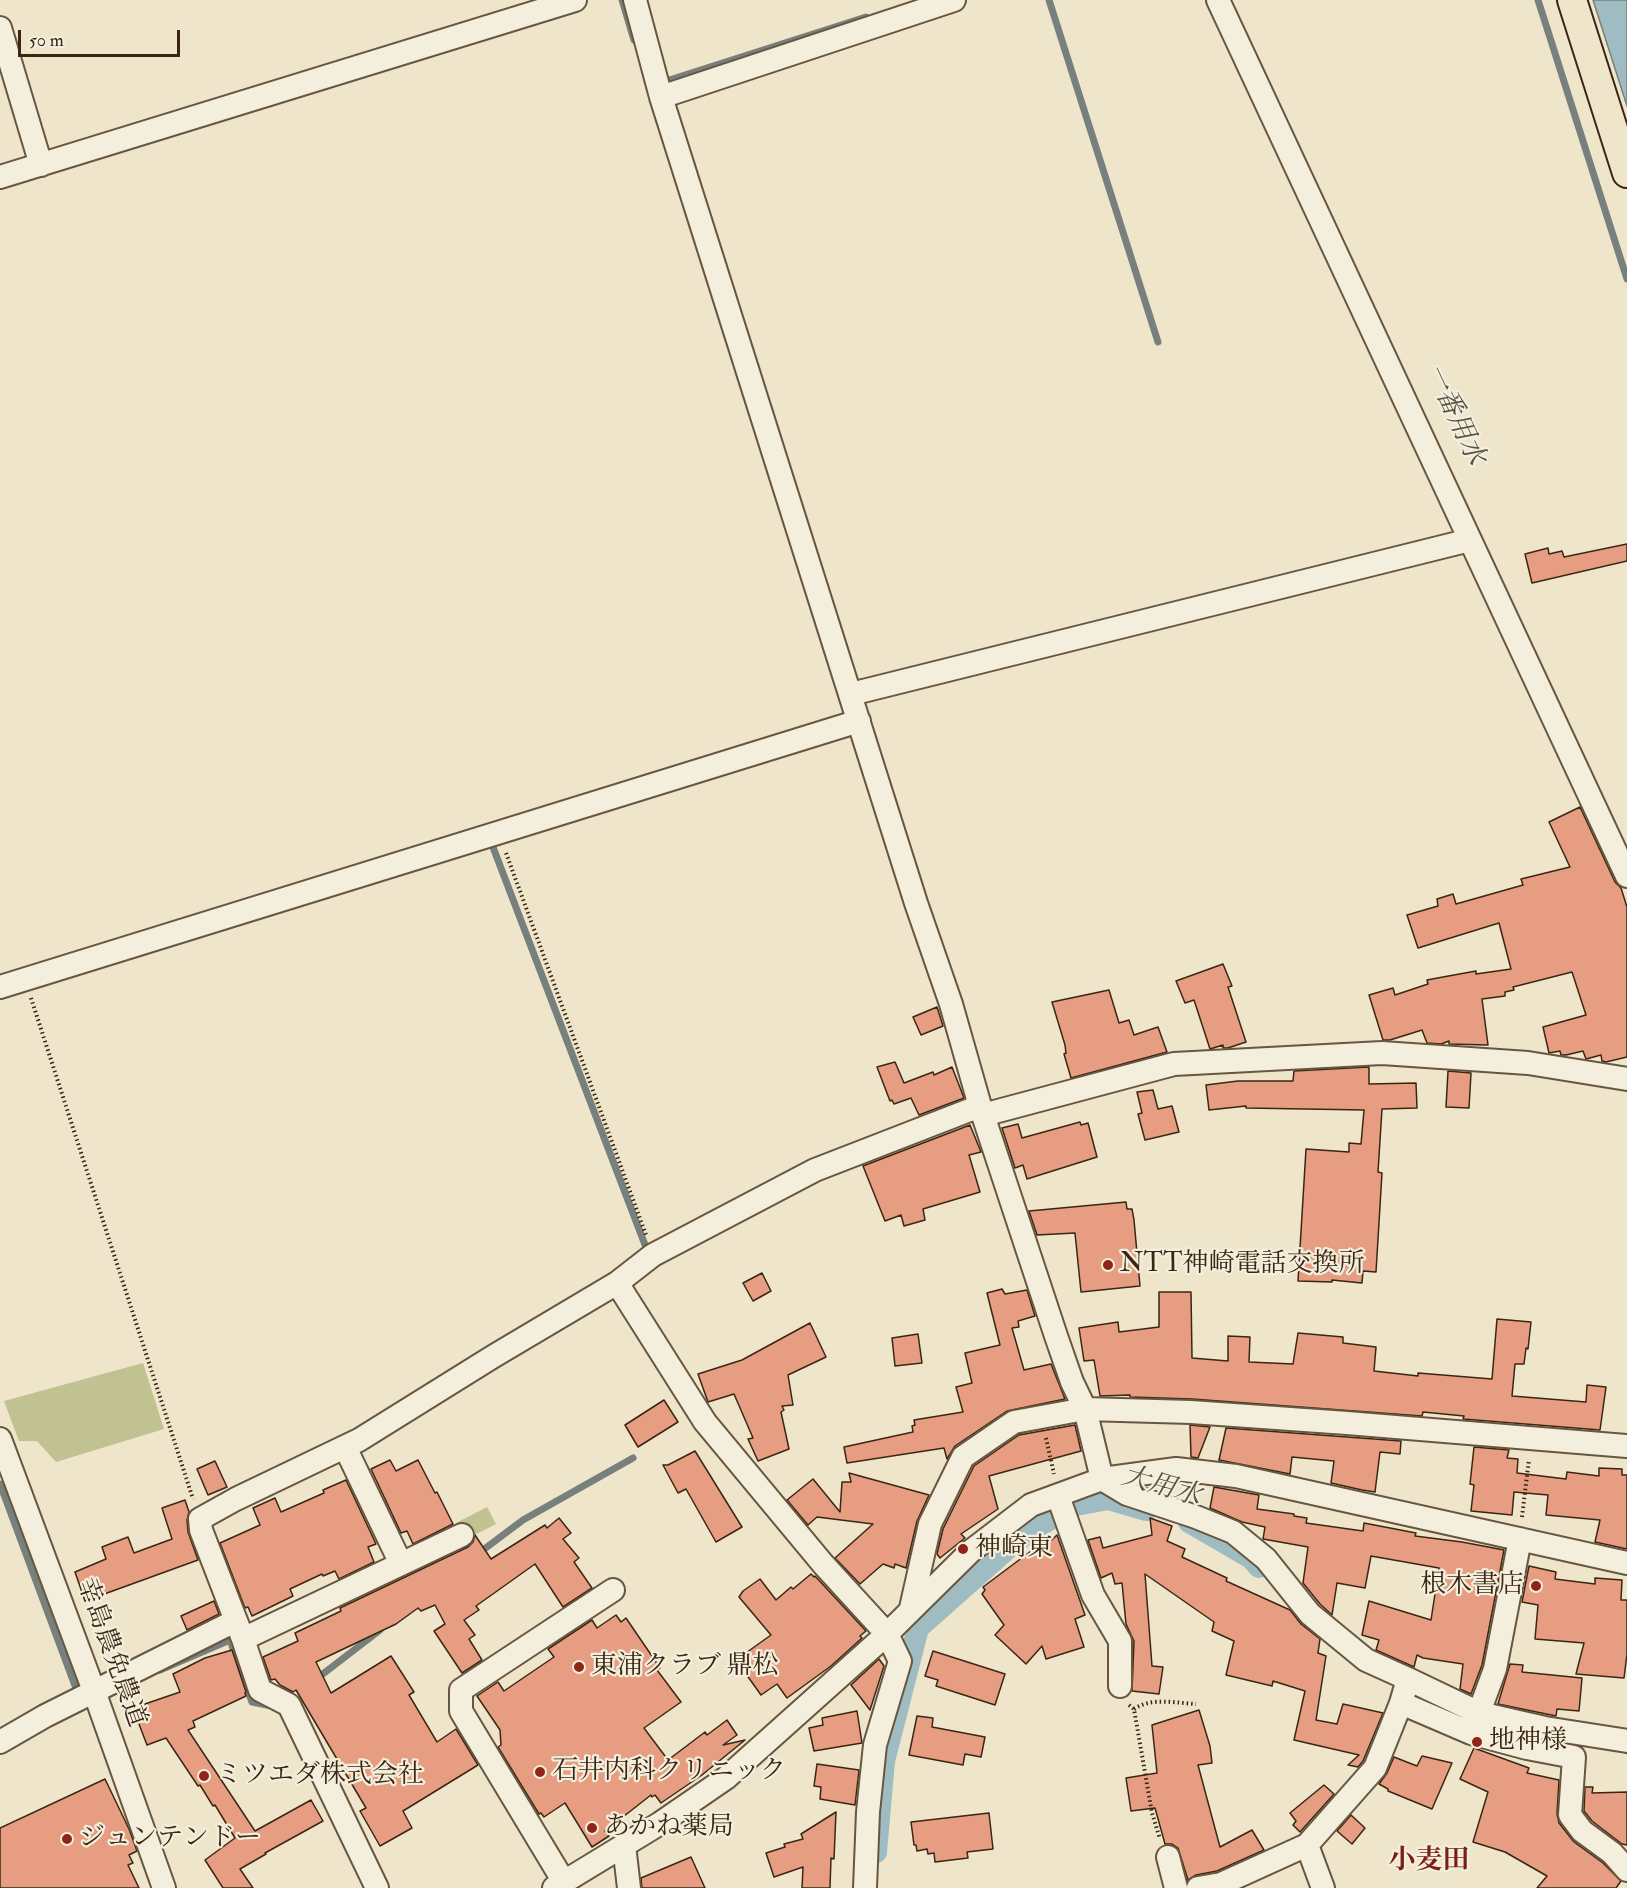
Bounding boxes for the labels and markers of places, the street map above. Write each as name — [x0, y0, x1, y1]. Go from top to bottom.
place label: NTT神崎電話交換所 — [1120, 1249, 1364, 1281]
marker: NTT神崎電話交換所 — [1101, 1258, 1115, 1272]
place label: 神崎東 — [975, 1533, 1053, 1565]
marker: 神崎東 — [956, 1542, 970, 1556]
place label: 根木書店 — [1420, 1570, 1524, 1602]
marker: 根木書店 — [1529, 1579, 1543, 1593]
place label: 東浦クラブ 鼎松 — [591, 1651, 778, 1683]
marker: 東浦クラブ 鼎松 — [572, 1660, 586, 1674]
place label: 地神様 — [1489, 1726, 1567, 1758]
marker: 地神様 — [1470, 1735, 1484, 1749]
place label: 石井内科クリニック — [552, 1756, 786, 1788]
place label: ミツエダ株式会社 — [216, 1760, 424, 1792]
marker: 石井内科クリニック — [533, 1765, 547, 1779]
marker: ミツエダ株式会社 — [197, 1769, 211, 1783]
place label: あかね薬局 — [604, 1812, 734, 1844]
marker: あかね薬局 — [585, 1821, 599, 1835]
place label: ジュンテンドー — [79, 1823, 261, 1855]
marker: ジュンテンドー — [60, 1832, 74, 1846]

